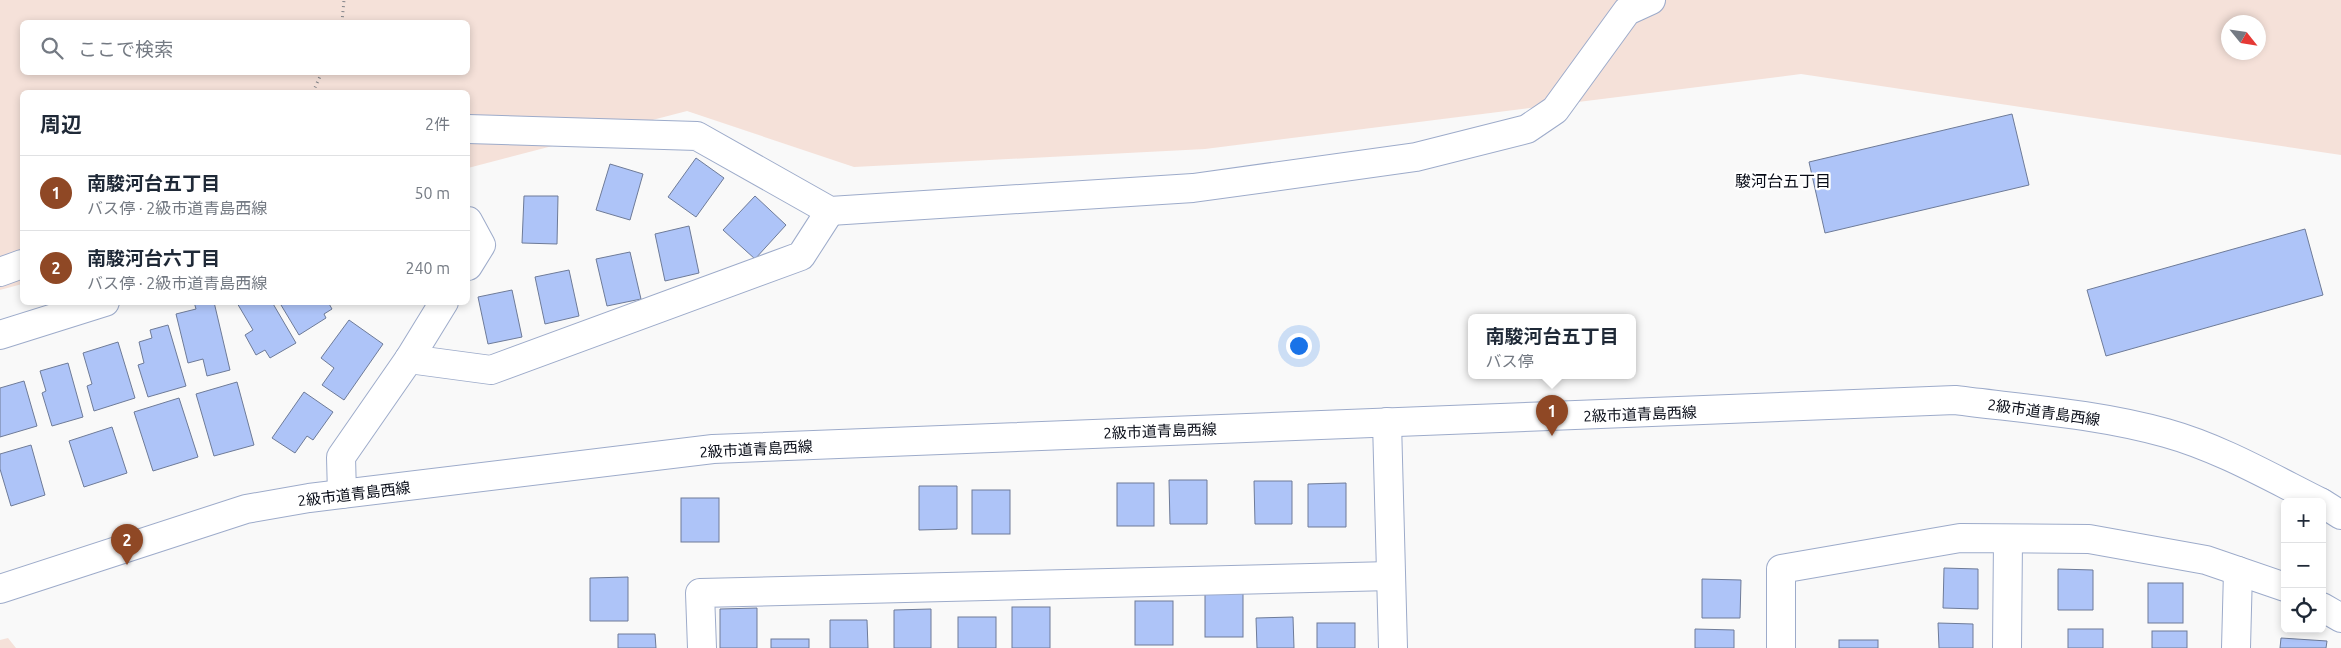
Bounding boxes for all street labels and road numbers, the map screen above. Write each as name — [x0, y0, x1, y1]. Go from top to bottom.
street label: 2級市道青島西線 — [1987, 396, 2101, 428]
street label: 2級市道青島西線 — [1583, 404, 1697, 424]
street label: 2級市道青島西線 — [1103, 421, 1217, 441]
street label: 2級市道青島西線 — [699, 438, 813, 460]
street label: 2級市道青島西線 — [297, 479, 411, 509]

